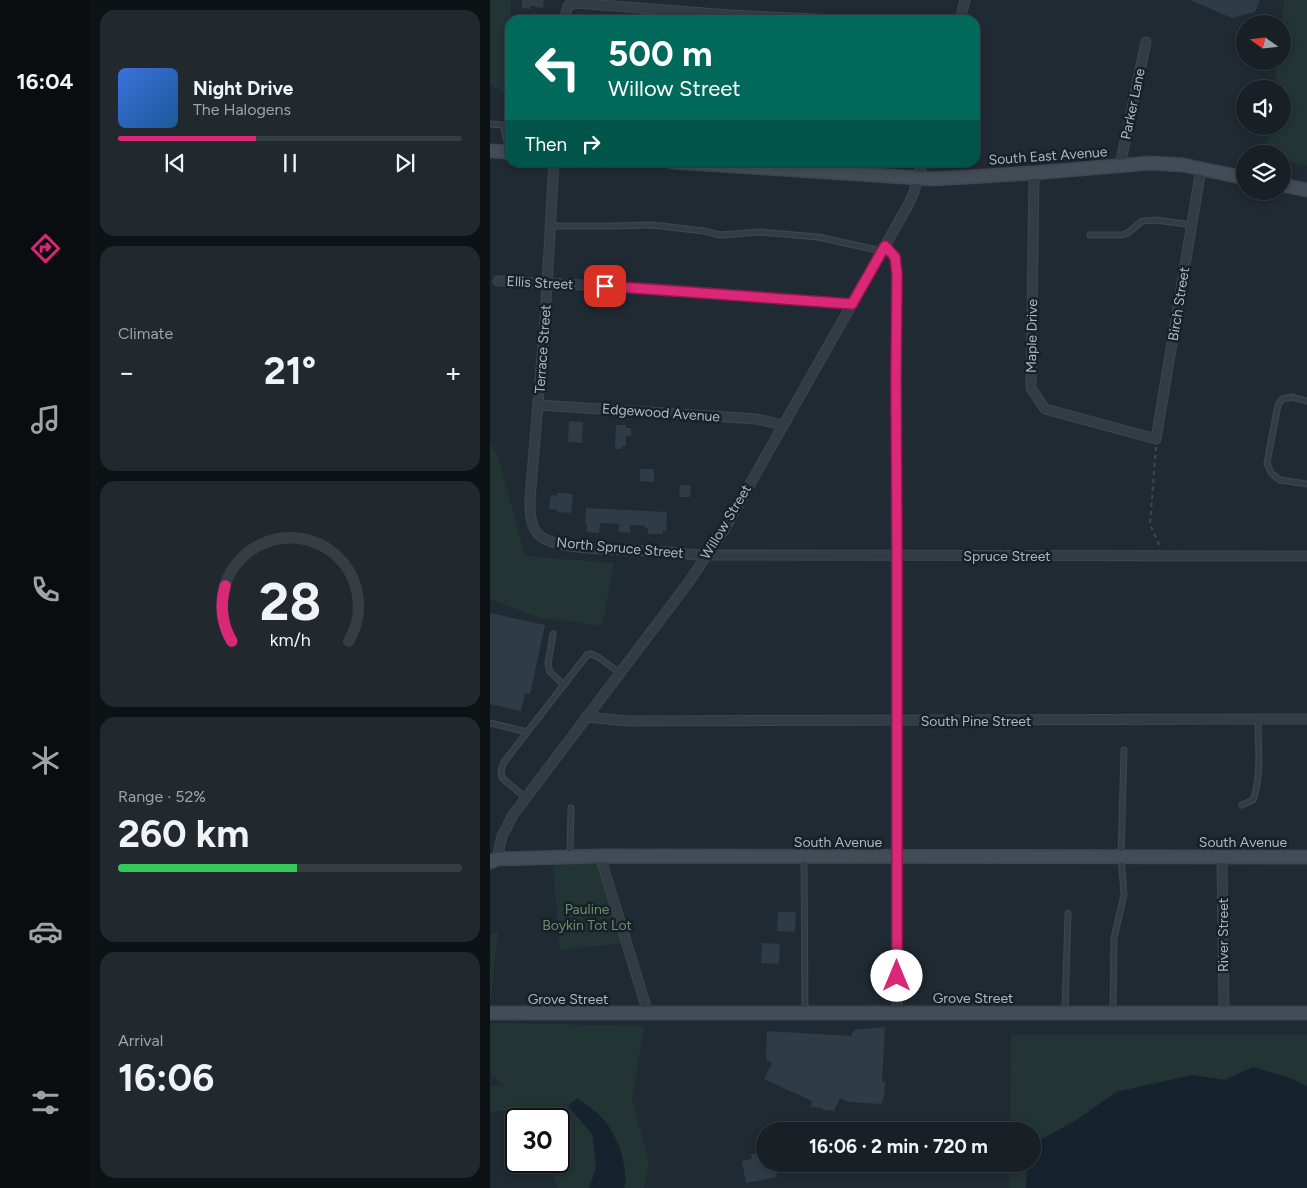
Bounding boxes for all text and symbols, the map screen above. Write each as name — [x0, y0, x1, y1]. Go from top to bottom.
north arrow — [1236, 15, 1291, 70]
map controls — [1236, 15, 1291, 200]
text: 500 m — [608, 33, 713, 75]
icon: left — [525, 35, 590, 100]
street label: Parker Lane — [1117, 67, 1149, 141]
text: 16:04 — [17, 68, 73, 95]
text: Willow Street — [608, 75, 741, 102]
text: Night Drive — [193, 77, 293, 100]
button: sound — [1236, 80, 1291, 135]
text: The Halogens — [193, 100, 291, 119]
icon: right — [577, 130, 605, 158]
text: Then — [525, 133, 567, 156]
street label: South East Avenue — [988, 143, 1108, 169]
button: layers — [1236, 145, 1291, 200]
icon: previous — [161, 149, 189, 177]
icon: pause — [276, 149, 304, 177]
icon: next — [391, 149, 419, 177]
icon: directions — [28, 231, 63, 266]
pin — [584, 265, 626, 307]
street label: Birch Street — [1165, 266, 1193, 342]
icon: arrive — [591, 272, 619, 300]
street label: Ellis Street — [506, 273, 574, 293]
street label: Maple Drive — [1023, 299, 1041, 373]
street label: Terrace Street — [531, 304, 555, 394]
text: Climate — [118, 324, 173, 343]
text: 21° — [264, 348, 316, 394]
text: − — [118, 355, 135, 389]
text: + — [445, 355, 462, 389]
street label: Edgewood Avenue — [601, 400, 721, 426]
icon: music — [28, 402, 63, 437]
street label: Willow Street — [697, 481, 755, 563]
street label: North Spruce Street — [556, 534, 684, 562]
street label: Spruce Street — [963, 548, 1051, 565]
text: 28 — [259, 571, 321, 633]
icon: phone — [28, 572, 63, 607]
text: km/h — [270, 629, 310, 650]
street label: South Pine Street — [921, 713, 1031, 730]
icon: climate — [28, 743, 63, 778]
text: Range · 52% — [118, 787, 206, 806]
text: 260 km — [118, 811, 249, 857]
street label: South Avenue — [794, 834, 883, 851]
street label: South Avenue — [1199, 834, 1288, 851]
street label: River Street — [1215, 898, 1232, 972]
park label: Pauline Boykin Tot Lot — [542, 901, 632, 934]
icon: car — [28, 914, 63, 949]
position arrow — [870, 949, 922, 1001]
street label: Grove Street — [933, 990, 1013, 1007]
street label: Grove Street — [528, 991, 608, 1008]
text: Arrival — [118, 1031, 163, 1050]
text: 16:06 — [118, 1055, 214, 1101]
icon: filters — [28, 1085, 63, 1120]
speed limit sign: 30 — [505, 1108, 570, 1173]
text: 16:06 · 2 min · 720 m — [809, 1135, 988, 1158]

